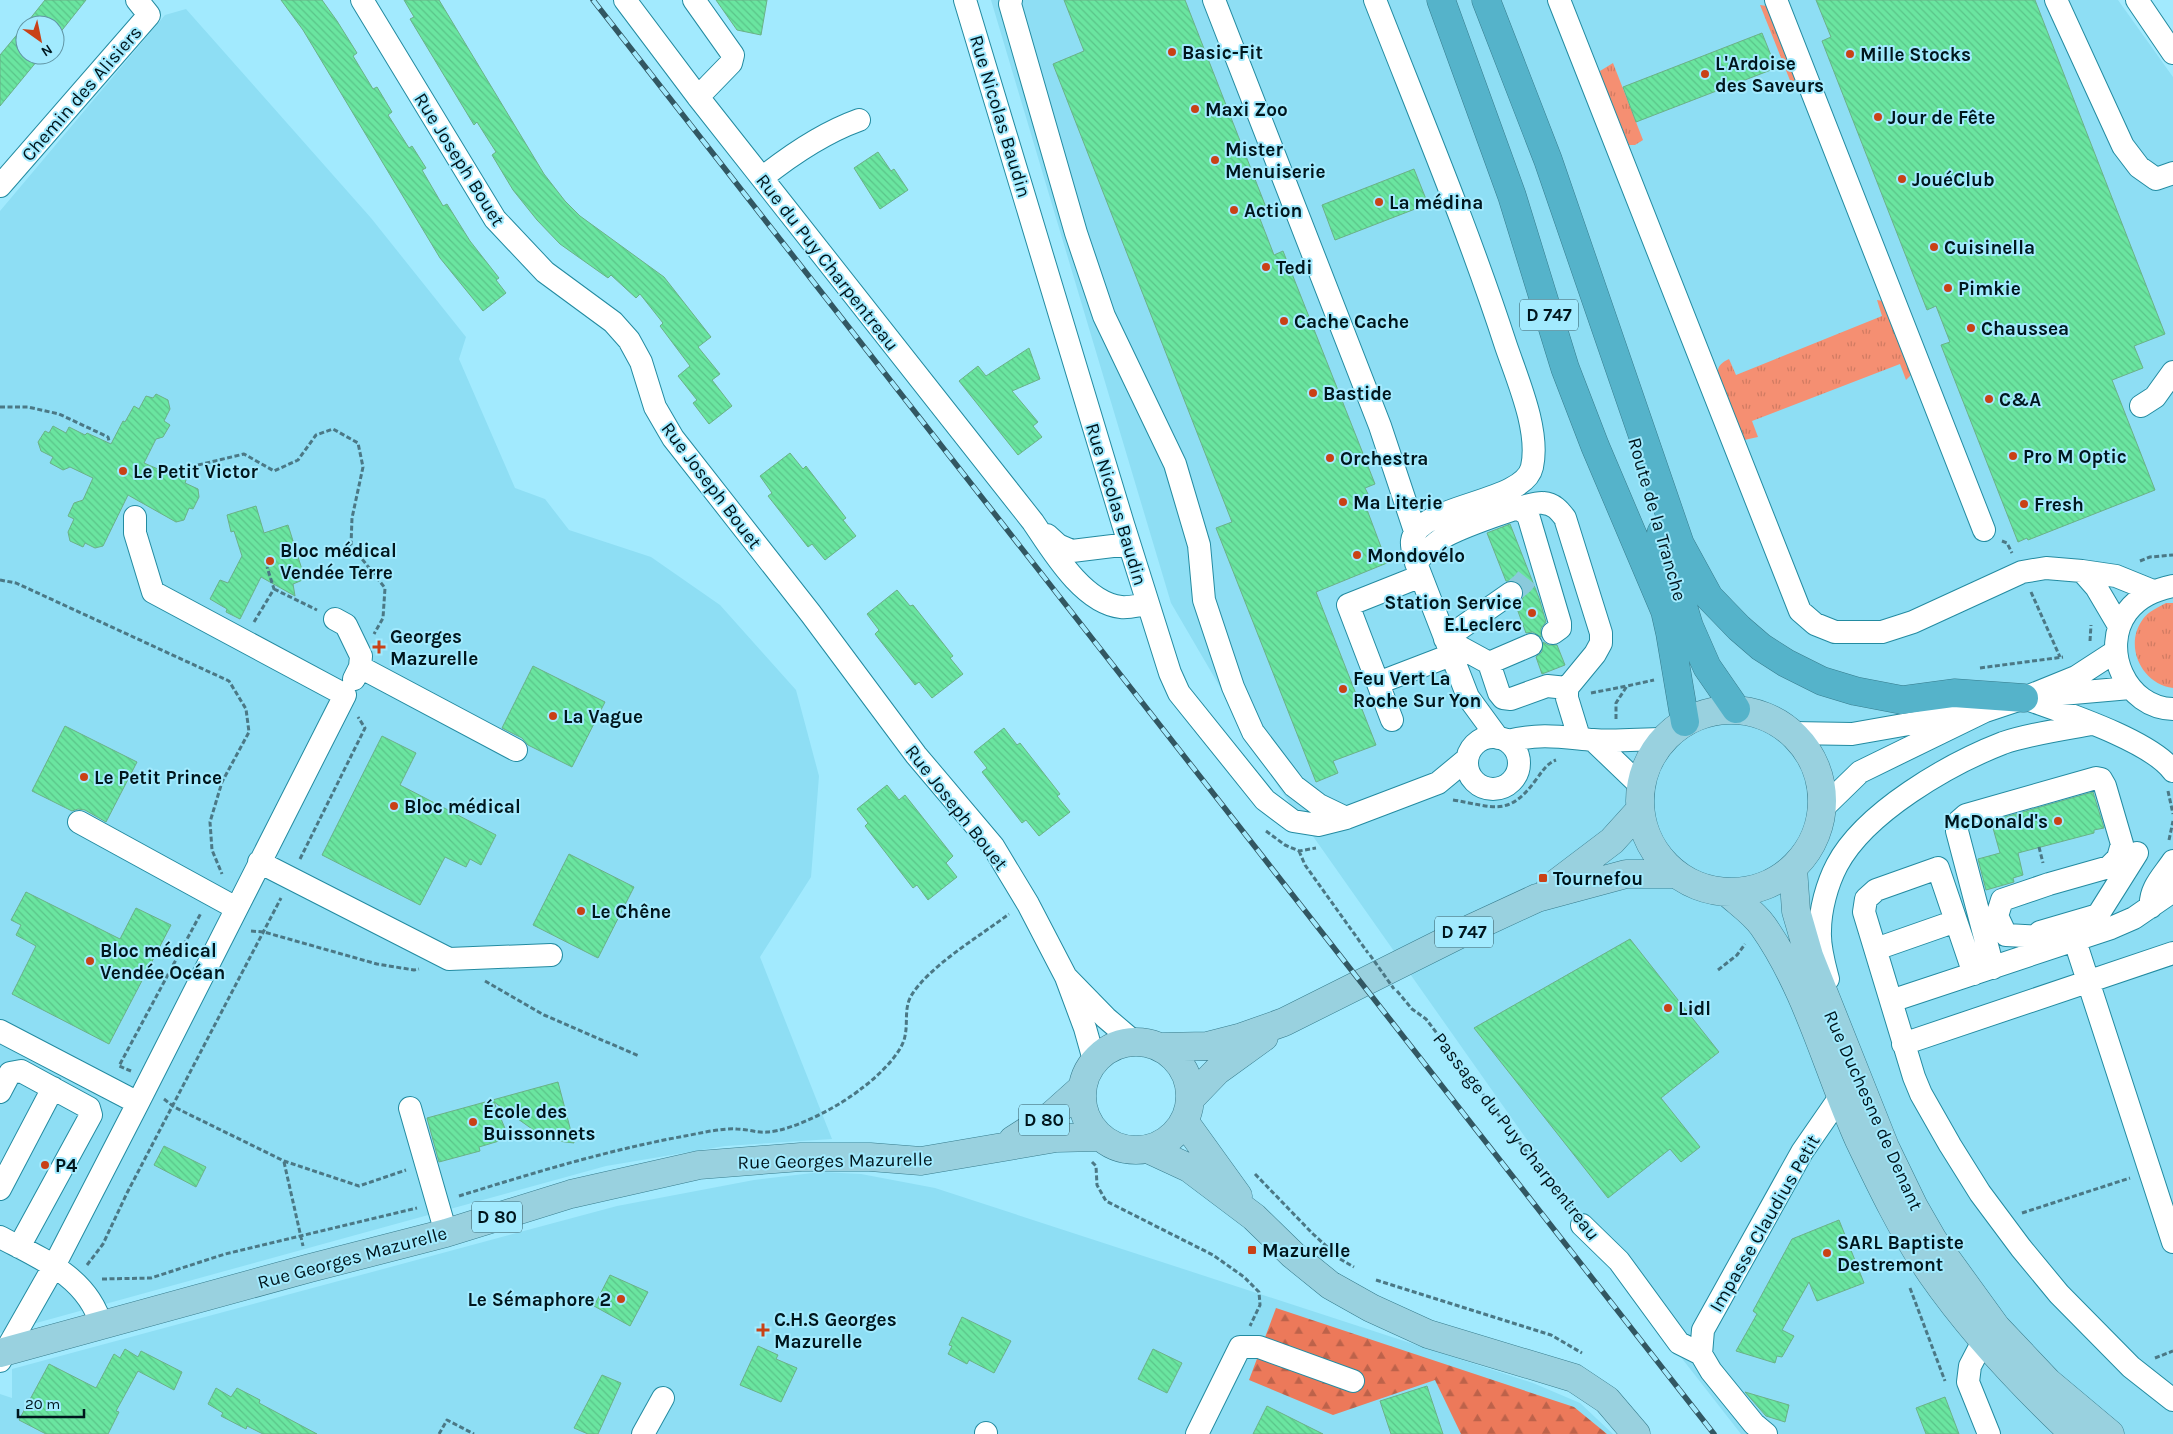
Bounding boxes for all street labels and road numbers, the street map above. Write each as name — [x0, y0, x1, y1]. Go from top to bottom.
street label: Chemin des Alisiers — [17, 22, 146, 166]
street label: Rue Nicolas Baudin — [965, 32, 1035, 200]
street label: Rue Joseph Bouet — [409, 89, 509, 230]
street label: Rue du Puy Charpentreau — [751, 170, 903, 356]
road number: D 747 — [1520, 300, 1578, 330]
street label: Rue Joseph Bouet — [656, 418, 766, 553]
street label: Rue Nicolas Baudin — [1081, 420, 1151, 588]
street label: Route de la Tranche — [1623, 435, 1691, 603]
street label: Rue Joseph Bouet — [900, 741, 1012, 875]
road number: D 747 — [1435, 916, 1493, 948]
street label: Rue Duchesne de Denant — [1819, 1007, 1927, 1214]
street label: Passage du Puy Charpentreau — [1428, 1028, 1604, 1245]
road number: D 80 — [1019, 1104, 1069, 1136]
street label: Impasse Claudius Petit — [1705, 1131, 1825, 1316]
street label: Rue Georges Mazurelle — [737, 1148, 933, 1174]
road number: D 80 — [472, 1202, 522, 1232]
street label: Rue Georges Mazurelle — [255, 1222, 449, 1294]

